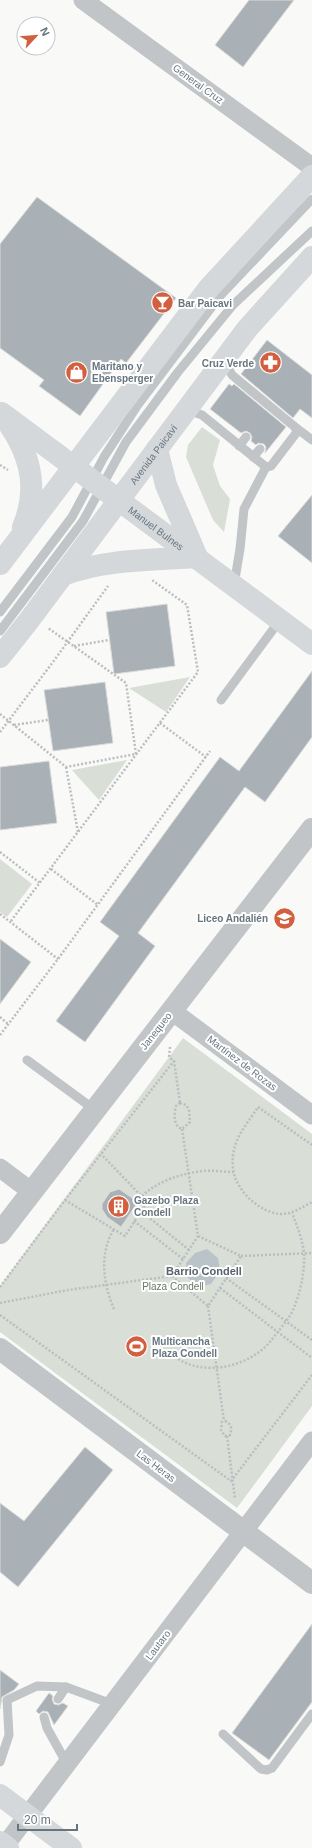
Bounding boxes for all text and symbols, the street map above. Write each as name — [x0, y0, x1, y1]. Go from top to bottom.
north arrow — [16, 16, 56, 56]
text: N — [38, 25, 52, 38]
street label: General Cruz — [171, 62, 225, 106]
bar icon: Bar Paicavi — [150, 290, 176, 316]
place label: Bar Paicavi — [178, 298, 232, 309]
pharmacy icon: Cruz Verde — [257, 350, 283, 376]
place label: Cruz Verde — [202, 358, 254, 369]
shop icon: Maritano y Ebensperger — [64, 359, 90, 385]
place label: Maritano y Ebensperger — [92, 361, 153, 384]
street label: Avenida Paicaví — [127, 422, 179, 486]
street label: Manuel Bulnes — [126, 504, 186, 552]
school or university icon: Liceo Andalién — [271, 905, 297, 931]
place label: Liceo Andalién — [197, 913, 268, 924]
street label: Janequeo — [138, 1010, 174, 1052]
street label: Martínez de Rozas — [205, 1033, 279, 1093]
building icon: Gazebo Plaza Condell — [105, 1193, 131, 1219]
place label: Gazebo Plaza Condell — [134, 1195, 199, 1218]
district label: Barrio Condell — [166, 1265, 242, 1277]
park label: Plaza Condell — [142, 1281, 204, 1292]
sports icon: Multicancha Plaza Condell — [123, 1334, 149, 1360]
place label: Multicancha Plaza Condell — [152, 1336, 217, 1359]
street label: Las Heras — [134, 1448, 178, 1484]
street label: Lautaro — [143, 1628, 173, 1662]
scale bar — [18, 1806, 77, 1832]
text: 20 m — [24, 1813, 51, 1827]

